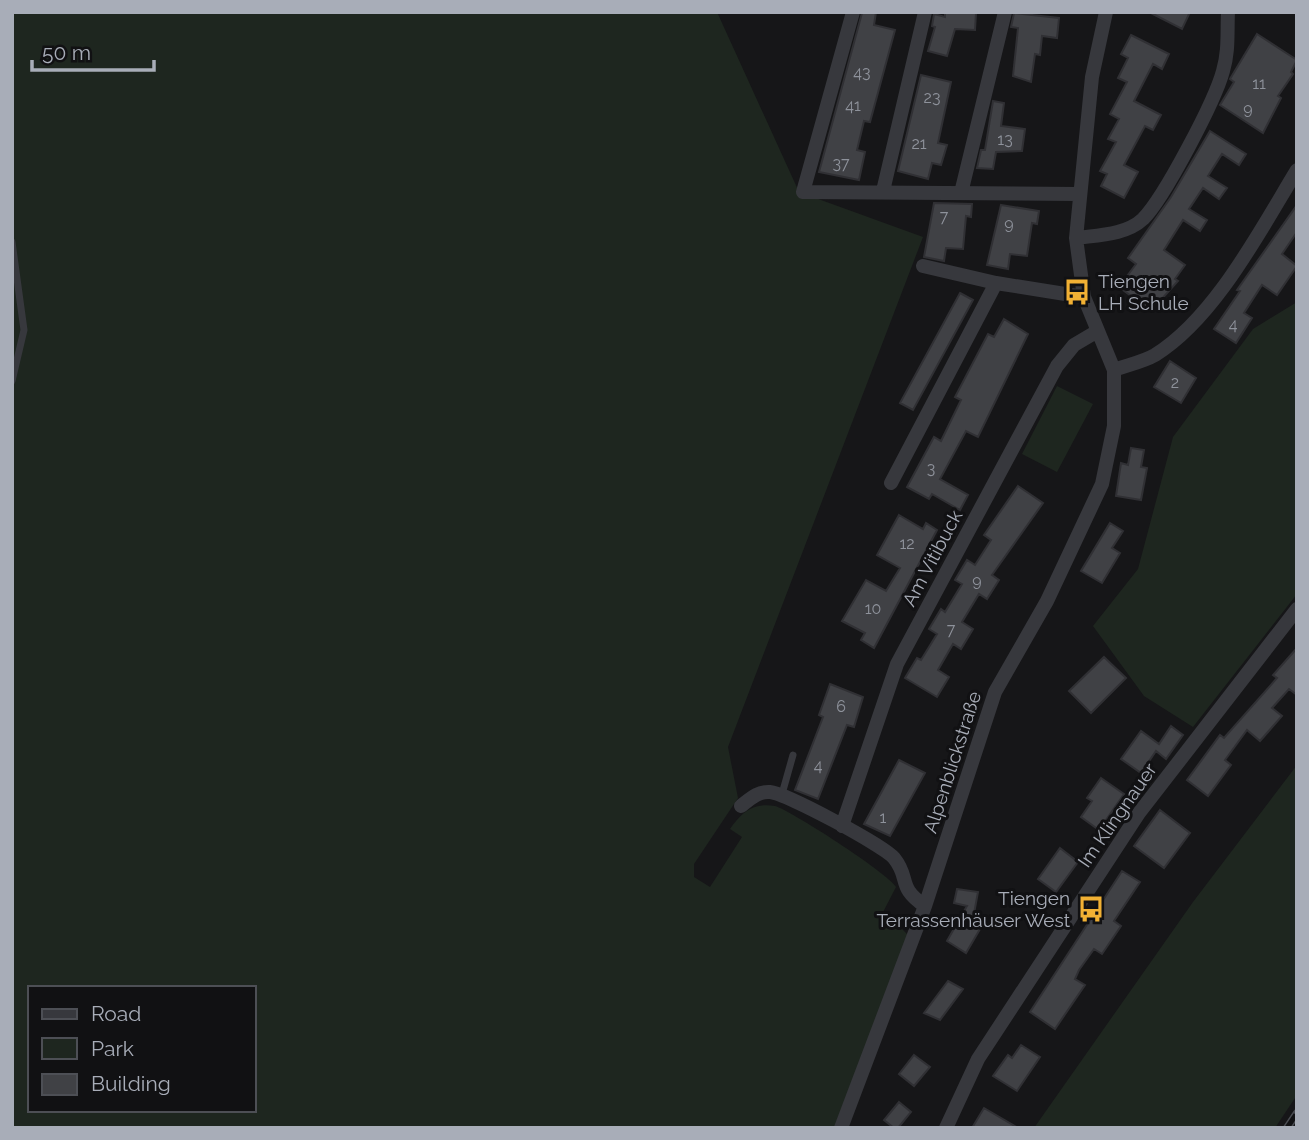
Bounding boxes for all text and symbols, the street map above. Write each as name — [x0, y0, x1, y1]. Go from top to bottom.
scale bar — [32, 28, 154, 72]
text: 50 m — [42, 40, 91, 65]
house number: 43 — [853, 63, 871, 82]
house number: 11 — [1252, 74, 1266, 93]
house number: 23 — [924, 88, 940, 107]
house number: 41 — [845, 96, 861, 115]
house number: 9 — [1243, 99, 1253, 118]
house number: 13 — [997, 130, 1013, 149]
house number: 21 — [911, 134, 927, 153]
house number: 37 — [832, 154, 850, 173]
house number: 7 — [940, 207, 949, 226]
house number: 9 — [1004, 214, 1014, 233]
place label: Tiengen LH Schule — [1098, 270, 1189, 314]
bus stop icon: Tiengen LH Schule — [1062, 277, 1092, 307]
house number: 4 — [1229, 315, 1238, 334]
house number: 2 — [1171, 373, 1179, 392]
house number: 3 — [927, 459, 935, 478]
street label: Am Vitibuck — [898, 506, 966, 610]
house number: 12 — [899, 534, 915, 553]
house number: 9 — [972, 571, 982, 590]
house number: 10 — [865, 599, 881, 618]
house number: 7 — [947, 620, 956, 639]
street label: Alpenblickstraße — [919, 688, 985, 836]
house number: 6 — [836, 697, 846, 716]
house number: 4 — [814, 756, 823, 775]
street label: Im Klingnauer — [1073, 758, 1161, 871]
house number: 1 — [880, 808, 887, 827]
place label: Tiengen Terrassenhäuser West — [876, 887, 1071, 931]
bus stop icon: Tiengen Terrassenhäuser West — [1076, 894, 1106, 924]
legend — [28, 986, 256, 1112]
text: Road — [91, 1001, 141, 1026]
text: Park — [91, 1036, 134, 1061]
text: Building — [91, 1071, 171, 1096]

